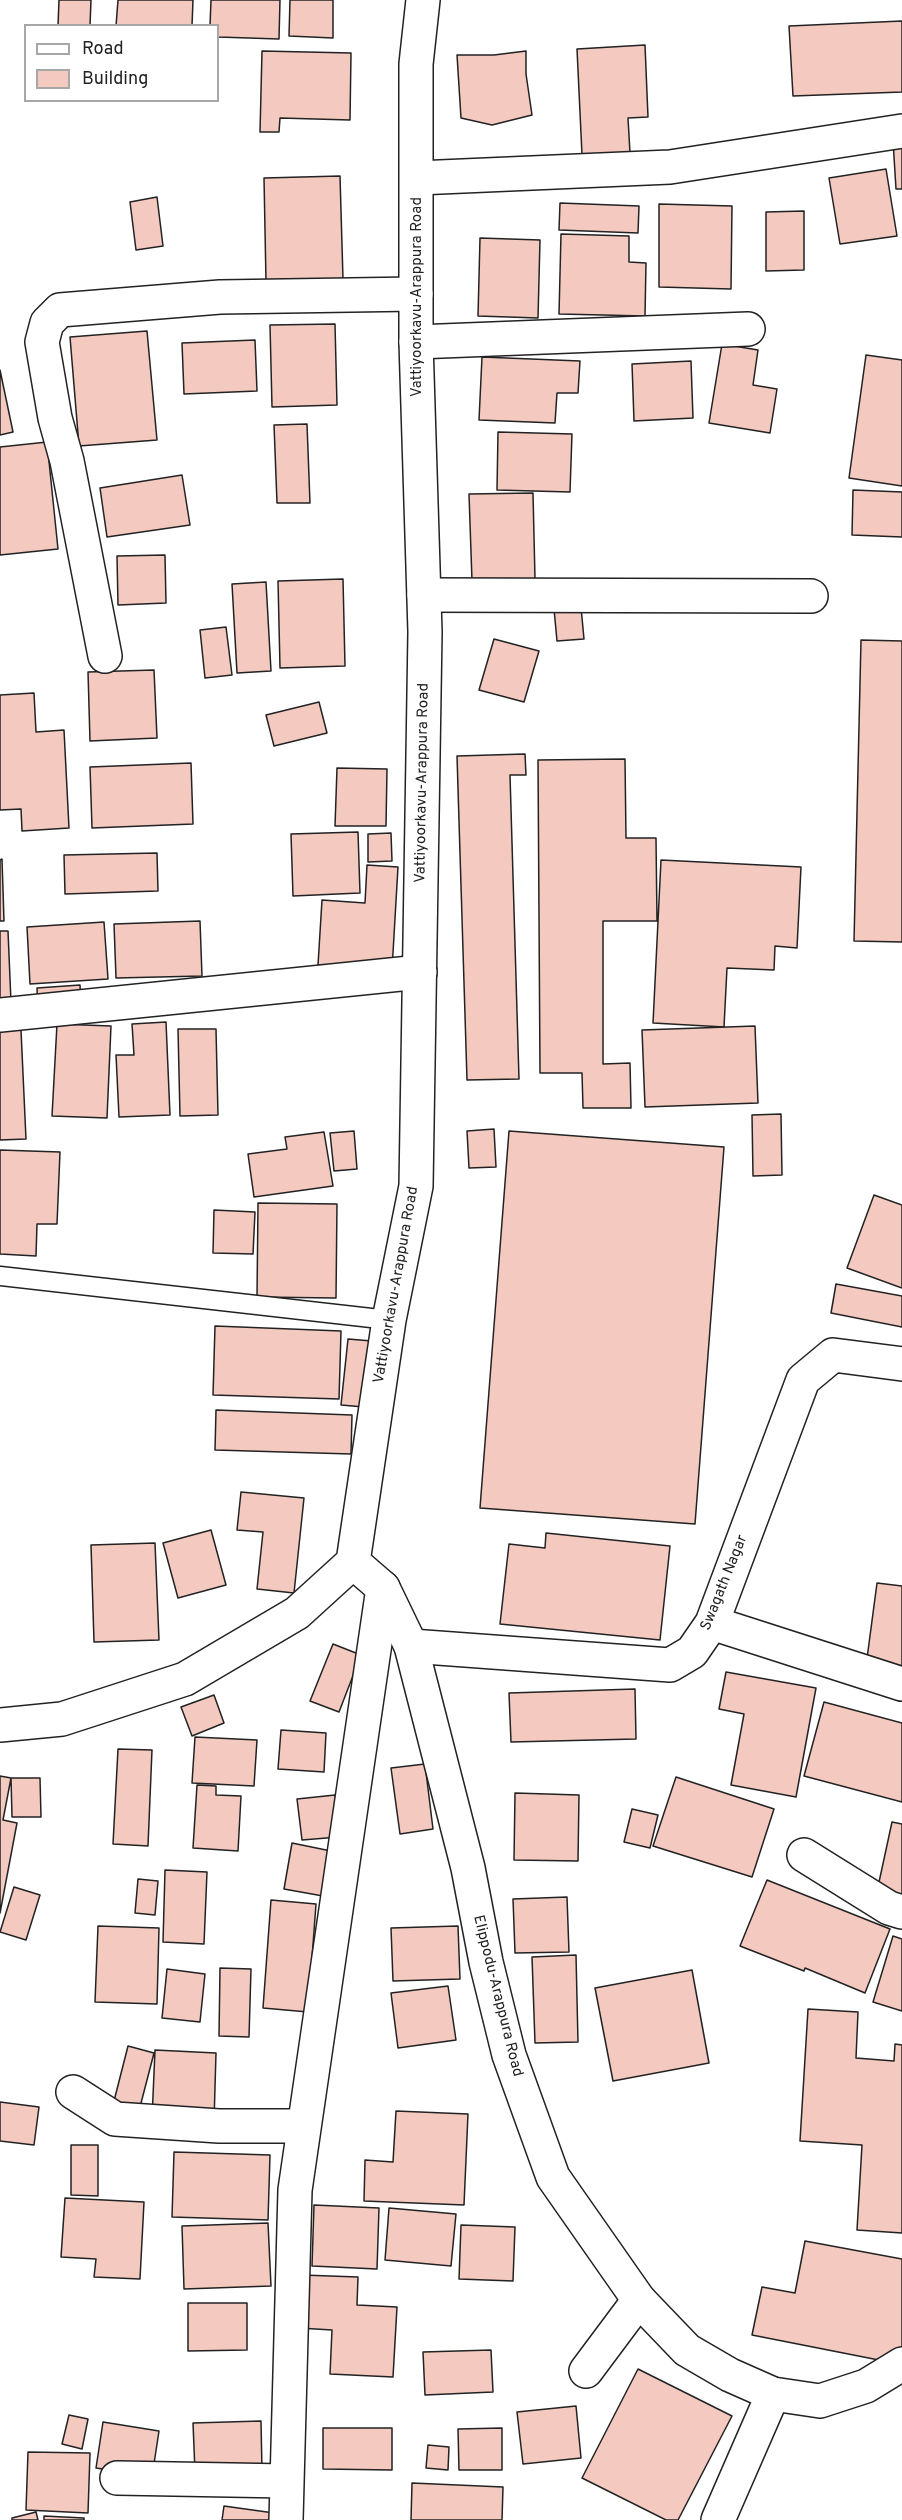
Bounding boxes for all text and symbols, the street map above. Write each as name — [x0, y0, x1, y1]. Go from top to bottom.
legend — [24, 24, 219, 102]
text: Road — [82, 38, 124, 61]
text: Building — [82, 68, 148, 91]
street label: Vattiyoorkavu-Arappura Road — [409, 197, 427, 397]
street label: Vattiyoorkavu-Arappura Road — [412, 683, 434, 883]
street label: Vattiyoorkavu-Arappura Road — [371, 1185, 423, 1385]
street label: Swagath Nagar — [698, 1533, 752, 1633]
street label: Elippodu-Arappura Road — [468, 1913, 526, 2079]

